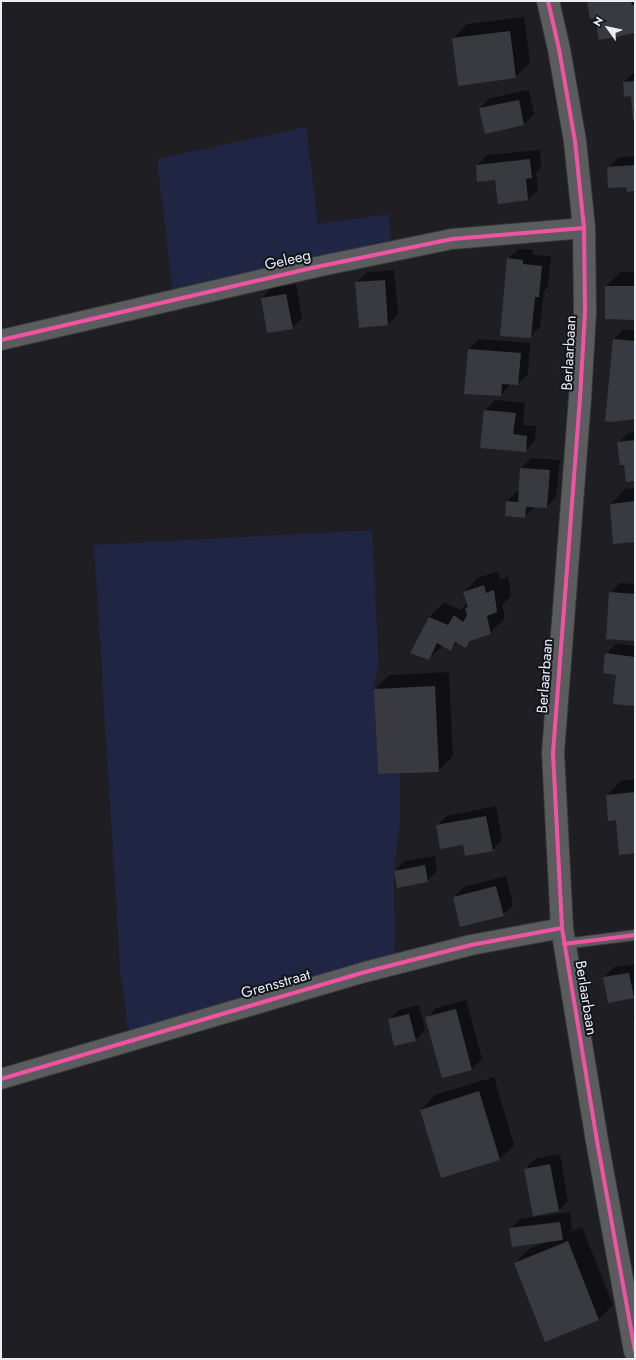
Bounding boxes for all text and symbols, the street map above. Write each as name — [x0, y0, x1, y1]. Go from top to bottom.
north arrow — [588, 8, 628, 48]
text: N — [589, 13, 607, 29]
street label: Geleeg — [263, 247, 313, 275]
street label: Berlaarbaan — [559, 315, 581, 391]
street label: Berlaarbaan — [534, 638, 558, 714]
street label: Berlaarbaan — [570, 959, 600, 1037]
street label: Grensstraat — [239, 967, 313, 1003]

